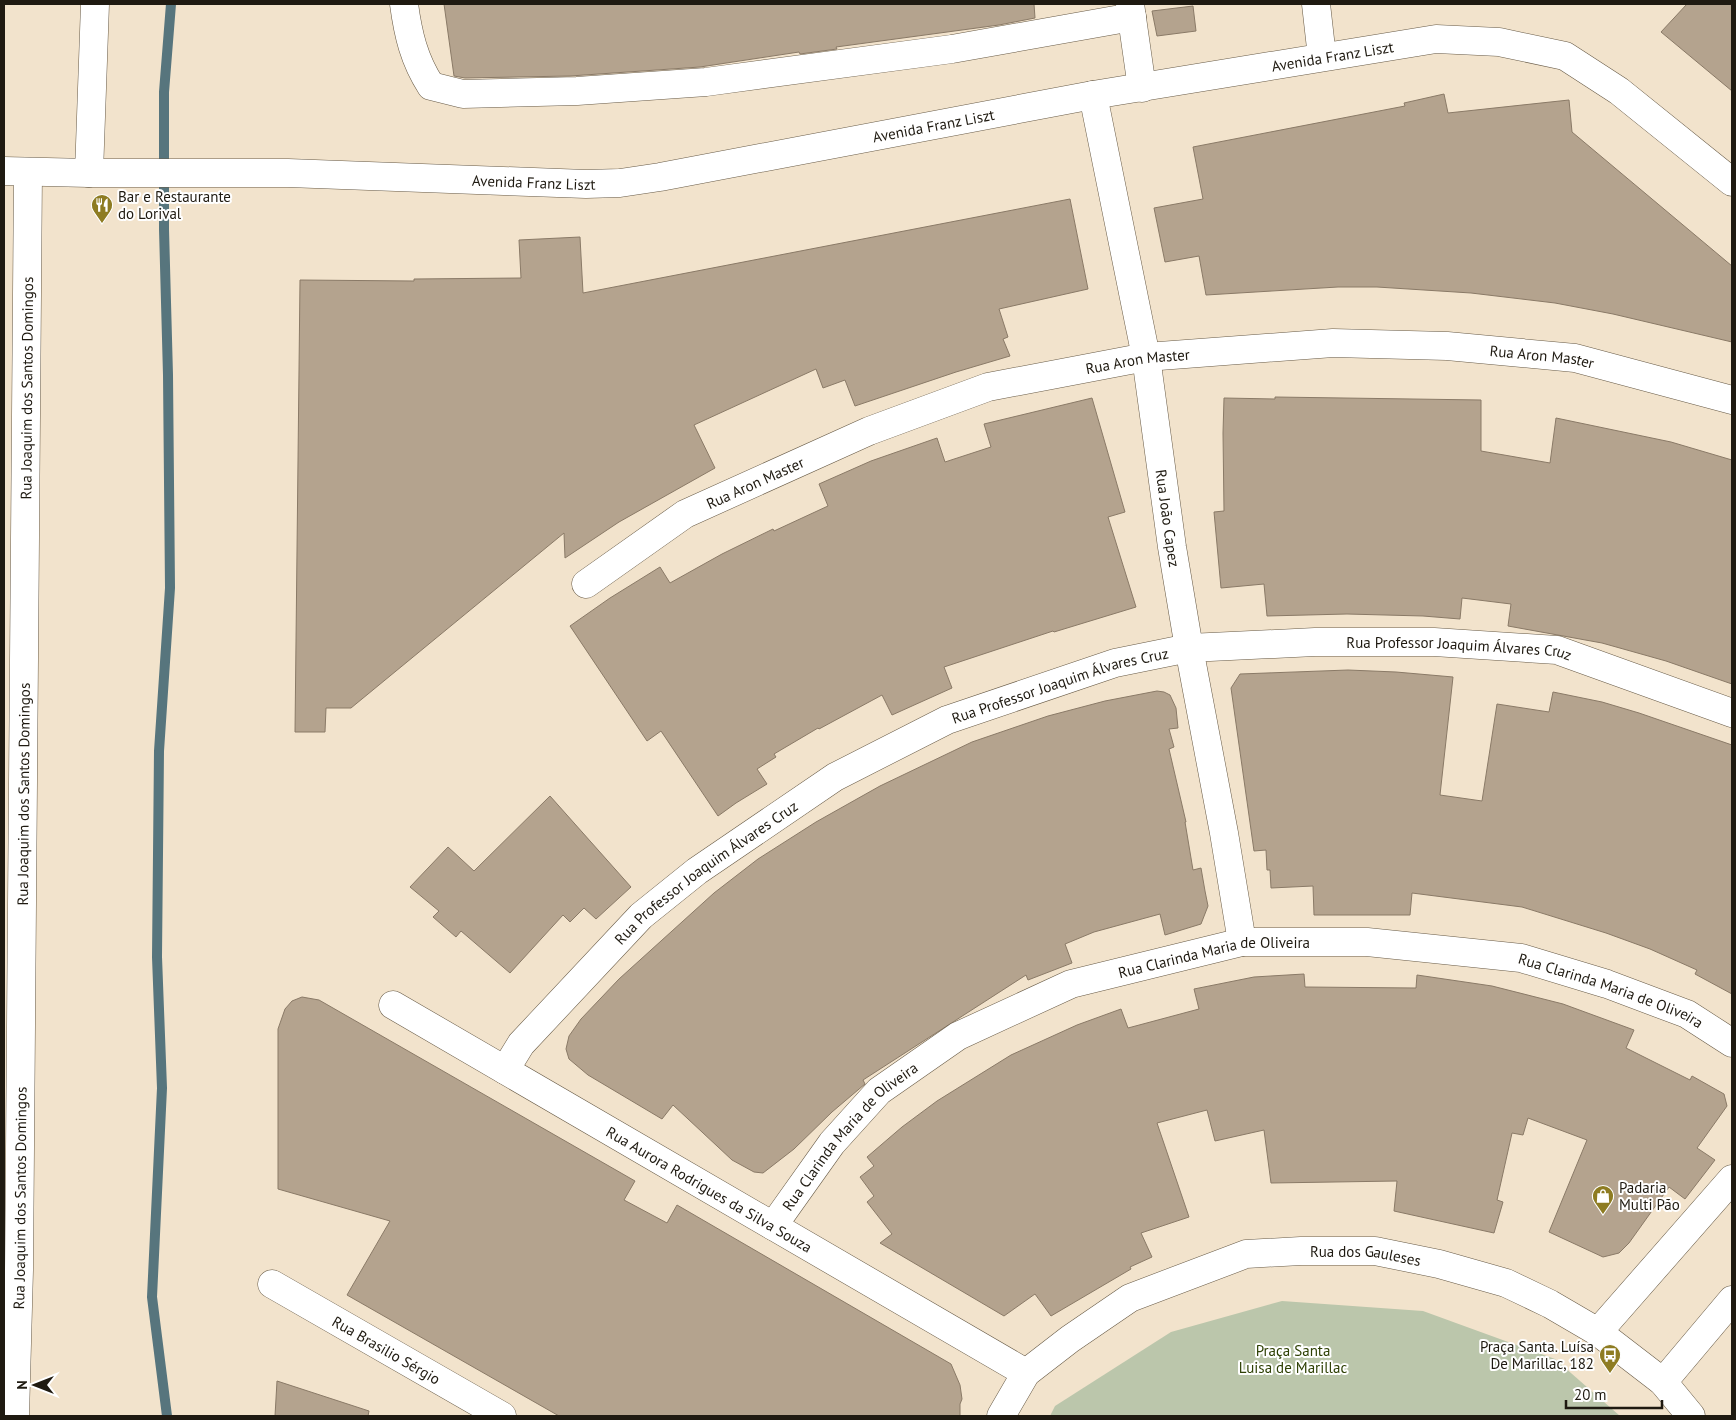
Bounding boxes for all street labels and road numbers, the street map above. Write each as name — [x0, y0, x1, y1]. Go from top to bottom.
street label: Avenida Franz Liszt — [1270, 37, 1395, 75]
street label: Avenida Franz Liszt — [871, 104, 996, 146]
street label: Avenida Franz Liszt — [472, 170, 596, 194]
street label: Rua Joaquim dos Santos Domingos — [16, 277, 37, 500]
street label: Rua Aron Master — [1489, 341, 1597, 372]
street label: Rua Aron Master — [1084, 344, 1190, 378]
street label: Rua Aron Master — [703, 452, 807, 513]
street label: Rua João Capez — [1152, 468, 1185, 568]
street label: Rua Professor Joaquim Álvares Cruz — [1346, 632, 1575, 664]
street label: Rua Professor Joaquim Álvares Cruz — [949, 643, 1170, 727]
street label: Rua Joaquim dos Santos Domingos — [12, 683, 33, 906]
street label: Rua Professor Joaquim Álvares Cruz — [610, 796, 801, 948]
street label: Rua Clarinda Maria de Oliveira — [1116, 933, 1310, 982]
street label: Rua Clarinda Maria de Oliveira — [1516, 948, 1707, 1032]
street label: Rua Clarinda Maria de Oliveira — [778, 1058, 921, 1214]
street label: Rua Joaquim dos Santos Domingos — [8, 1087, 30, 1310]
street label: Rua Aurora Rodrigues da Silva Souza — [603, 1122, 816, 1256]
street label: Rua dos Gauleses — [1310, 1241, 1423, 1270]
street label: Rua Brasilio Sérgio — [329, 1311, 444, 1388]

